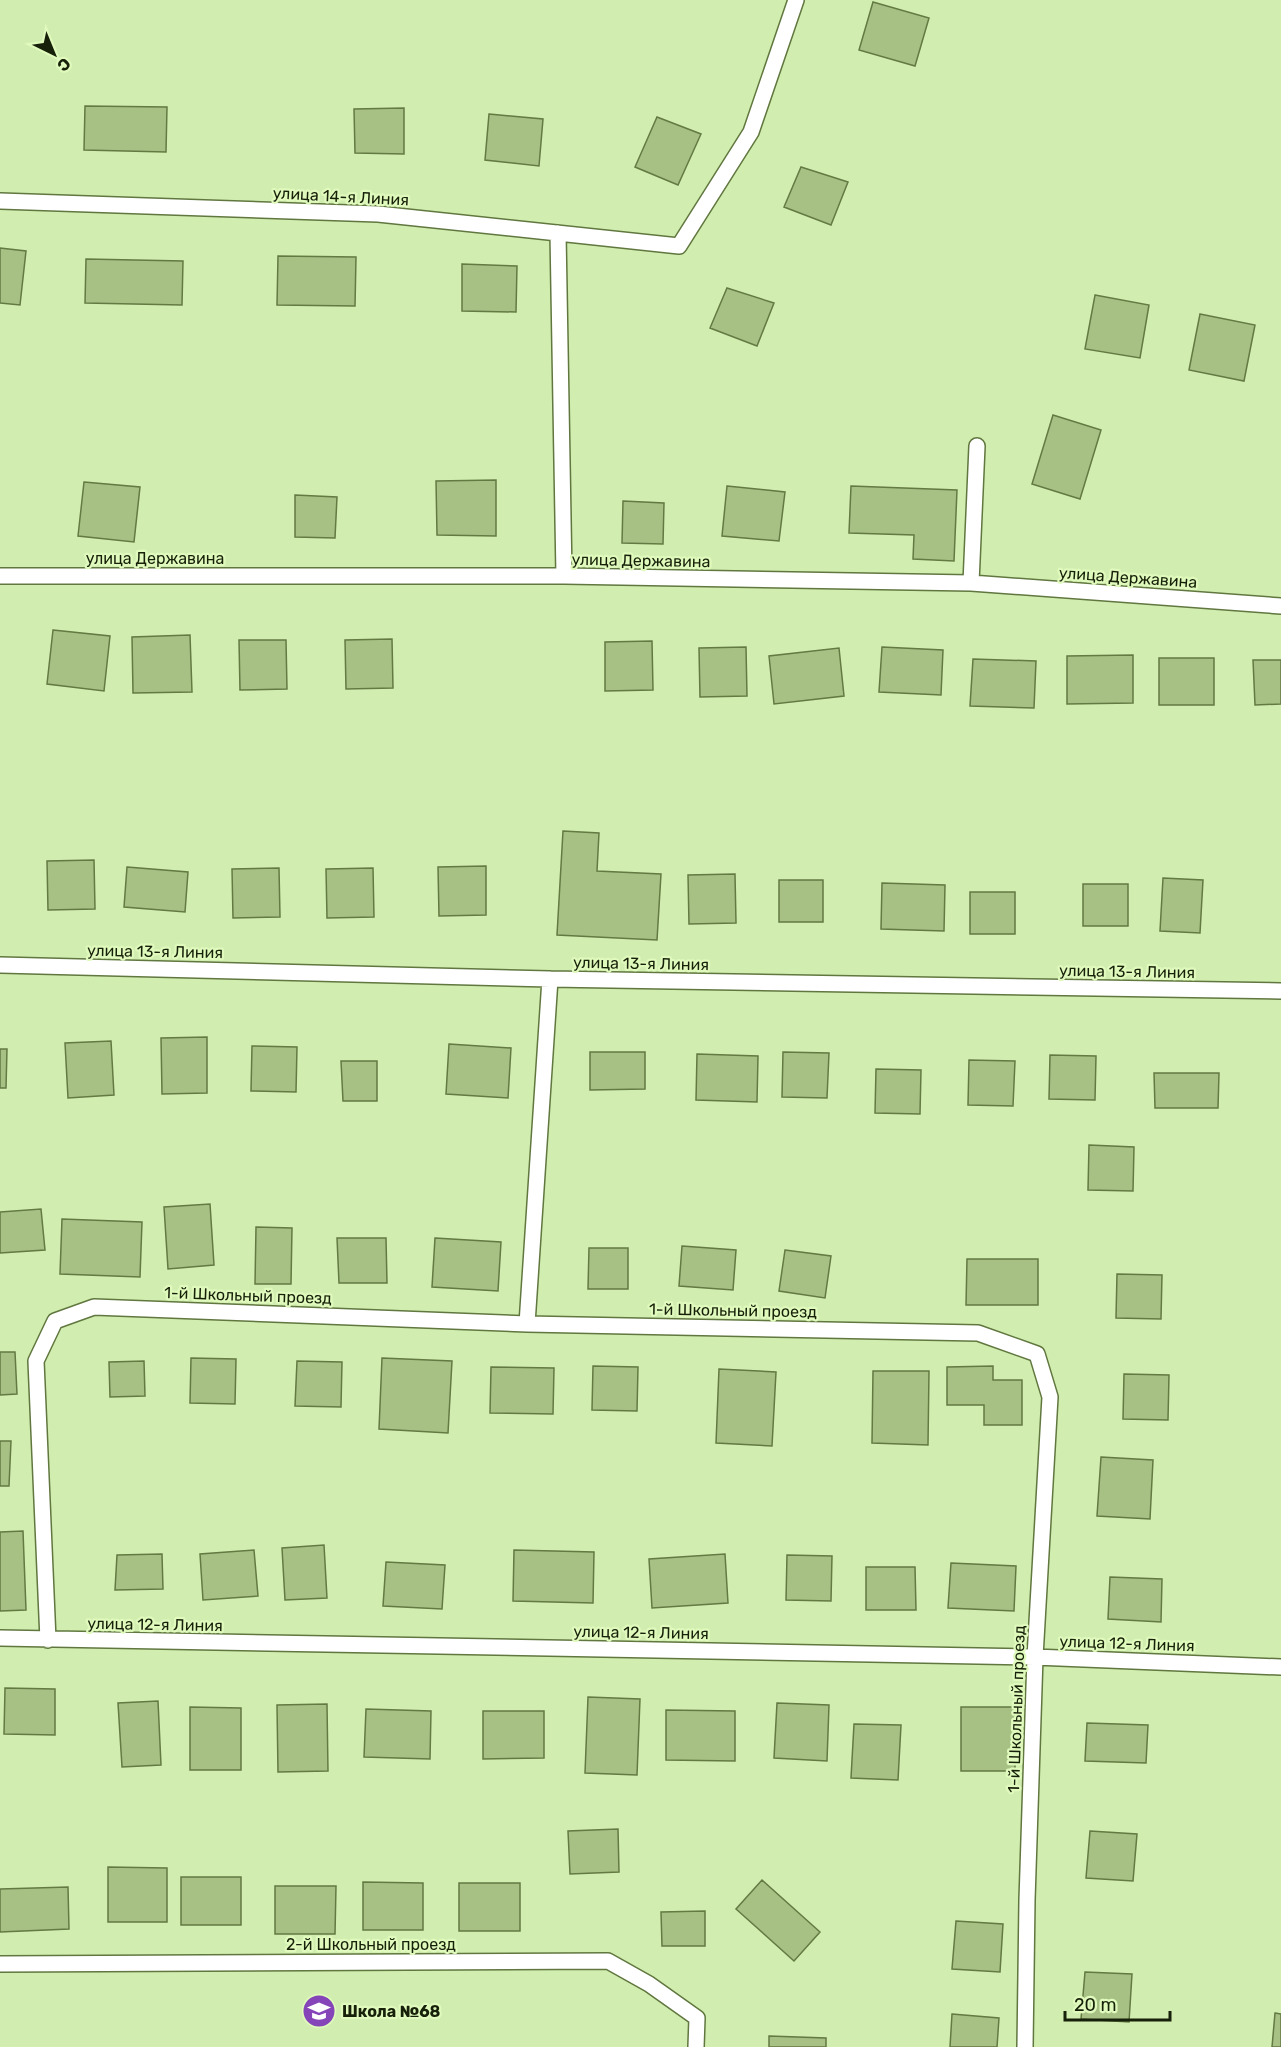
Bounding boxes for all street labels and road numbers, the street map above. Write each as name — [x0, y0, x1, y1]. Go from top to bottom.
street label: улица 14-я Линия — [272, 183, 410, 210]
street label: улица Державина — [86, 549, 224, 568]
street label: улица Державина — [571, 550, 710, 571]
street label: улица Державина — [1058, 563, 1198, 592]
street label: улица 13-я Линия — [87, 941, 223, 962]
street label: улица 13-я Линия — [573, 953, 709, 974]
street label: улица 13-я Линия — [1059, 961, 1195, 982]
street label: 1-й Школьный проезд — [164, 1283, 333, 1308]
street label: 1-й Школьный проезд — [649, 1300, 817, 1321]
street label: улица 12-я Линия — [87, 1614, 223, 1635]
street label: улица 12-я Линия — [573, 1622, 709, 1643]
street label: 1-й Школьный проезд — [1004, 1624, 1029, 1793]
street label: улица 12-я Линия — [1059, 1632, 1195, 1655]
street label: 2-й Школьный проезд — [286, 1935, 456, 1954]

